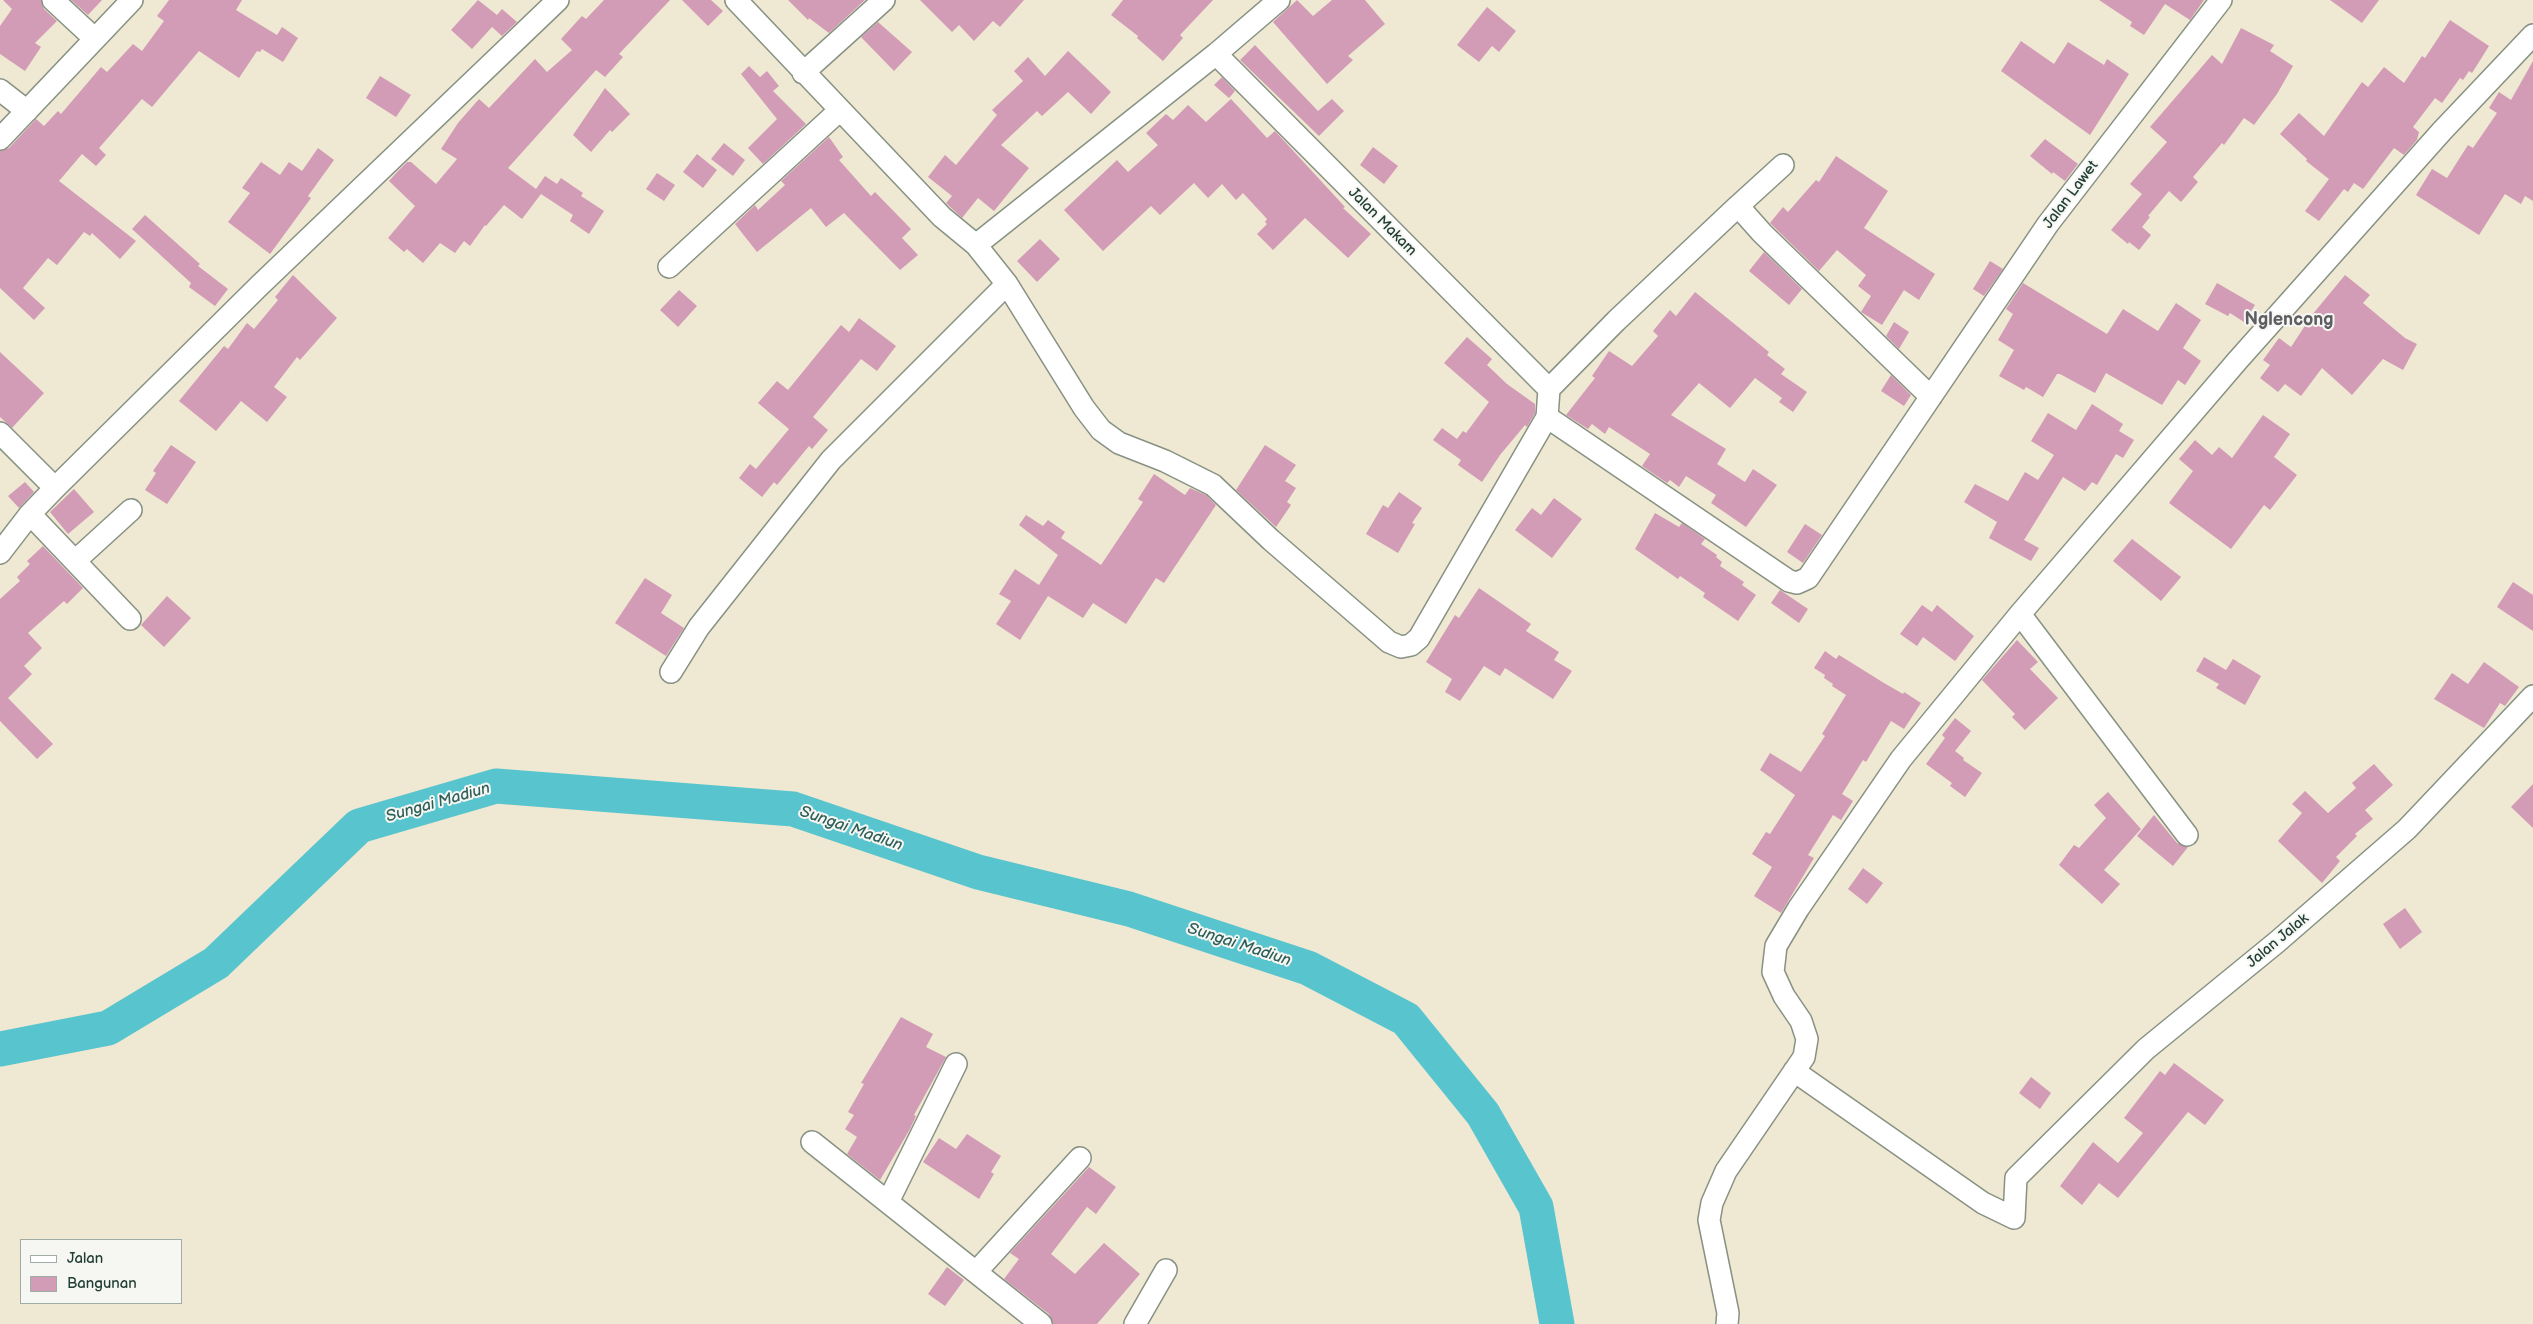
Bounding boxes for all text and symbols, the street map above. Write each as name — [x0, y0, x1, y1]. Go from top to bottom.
street label: Jalan Lawet — [2040, 157, 2102, 233]
street label: Jalan Makam — [1344, 184, 1420, 260]
district label: Nglencong — [2245, 309, 2333, 331]
water label: Sungai Madiun — [384, 779, 492, 827]
water label: Sungai Madiun — [797, 802, 905, 856]
street label: Jalan Jalak — [2243, 910, 2313, 972]
water label: Sungai Madiun — [1185, 919, 1293, 971]
legend — [20, 1239, 182, 1304]
text: Jalan — [67, 1249, 103, 1268]
text: Bangunan — [67, 1274, 137, 1293]

